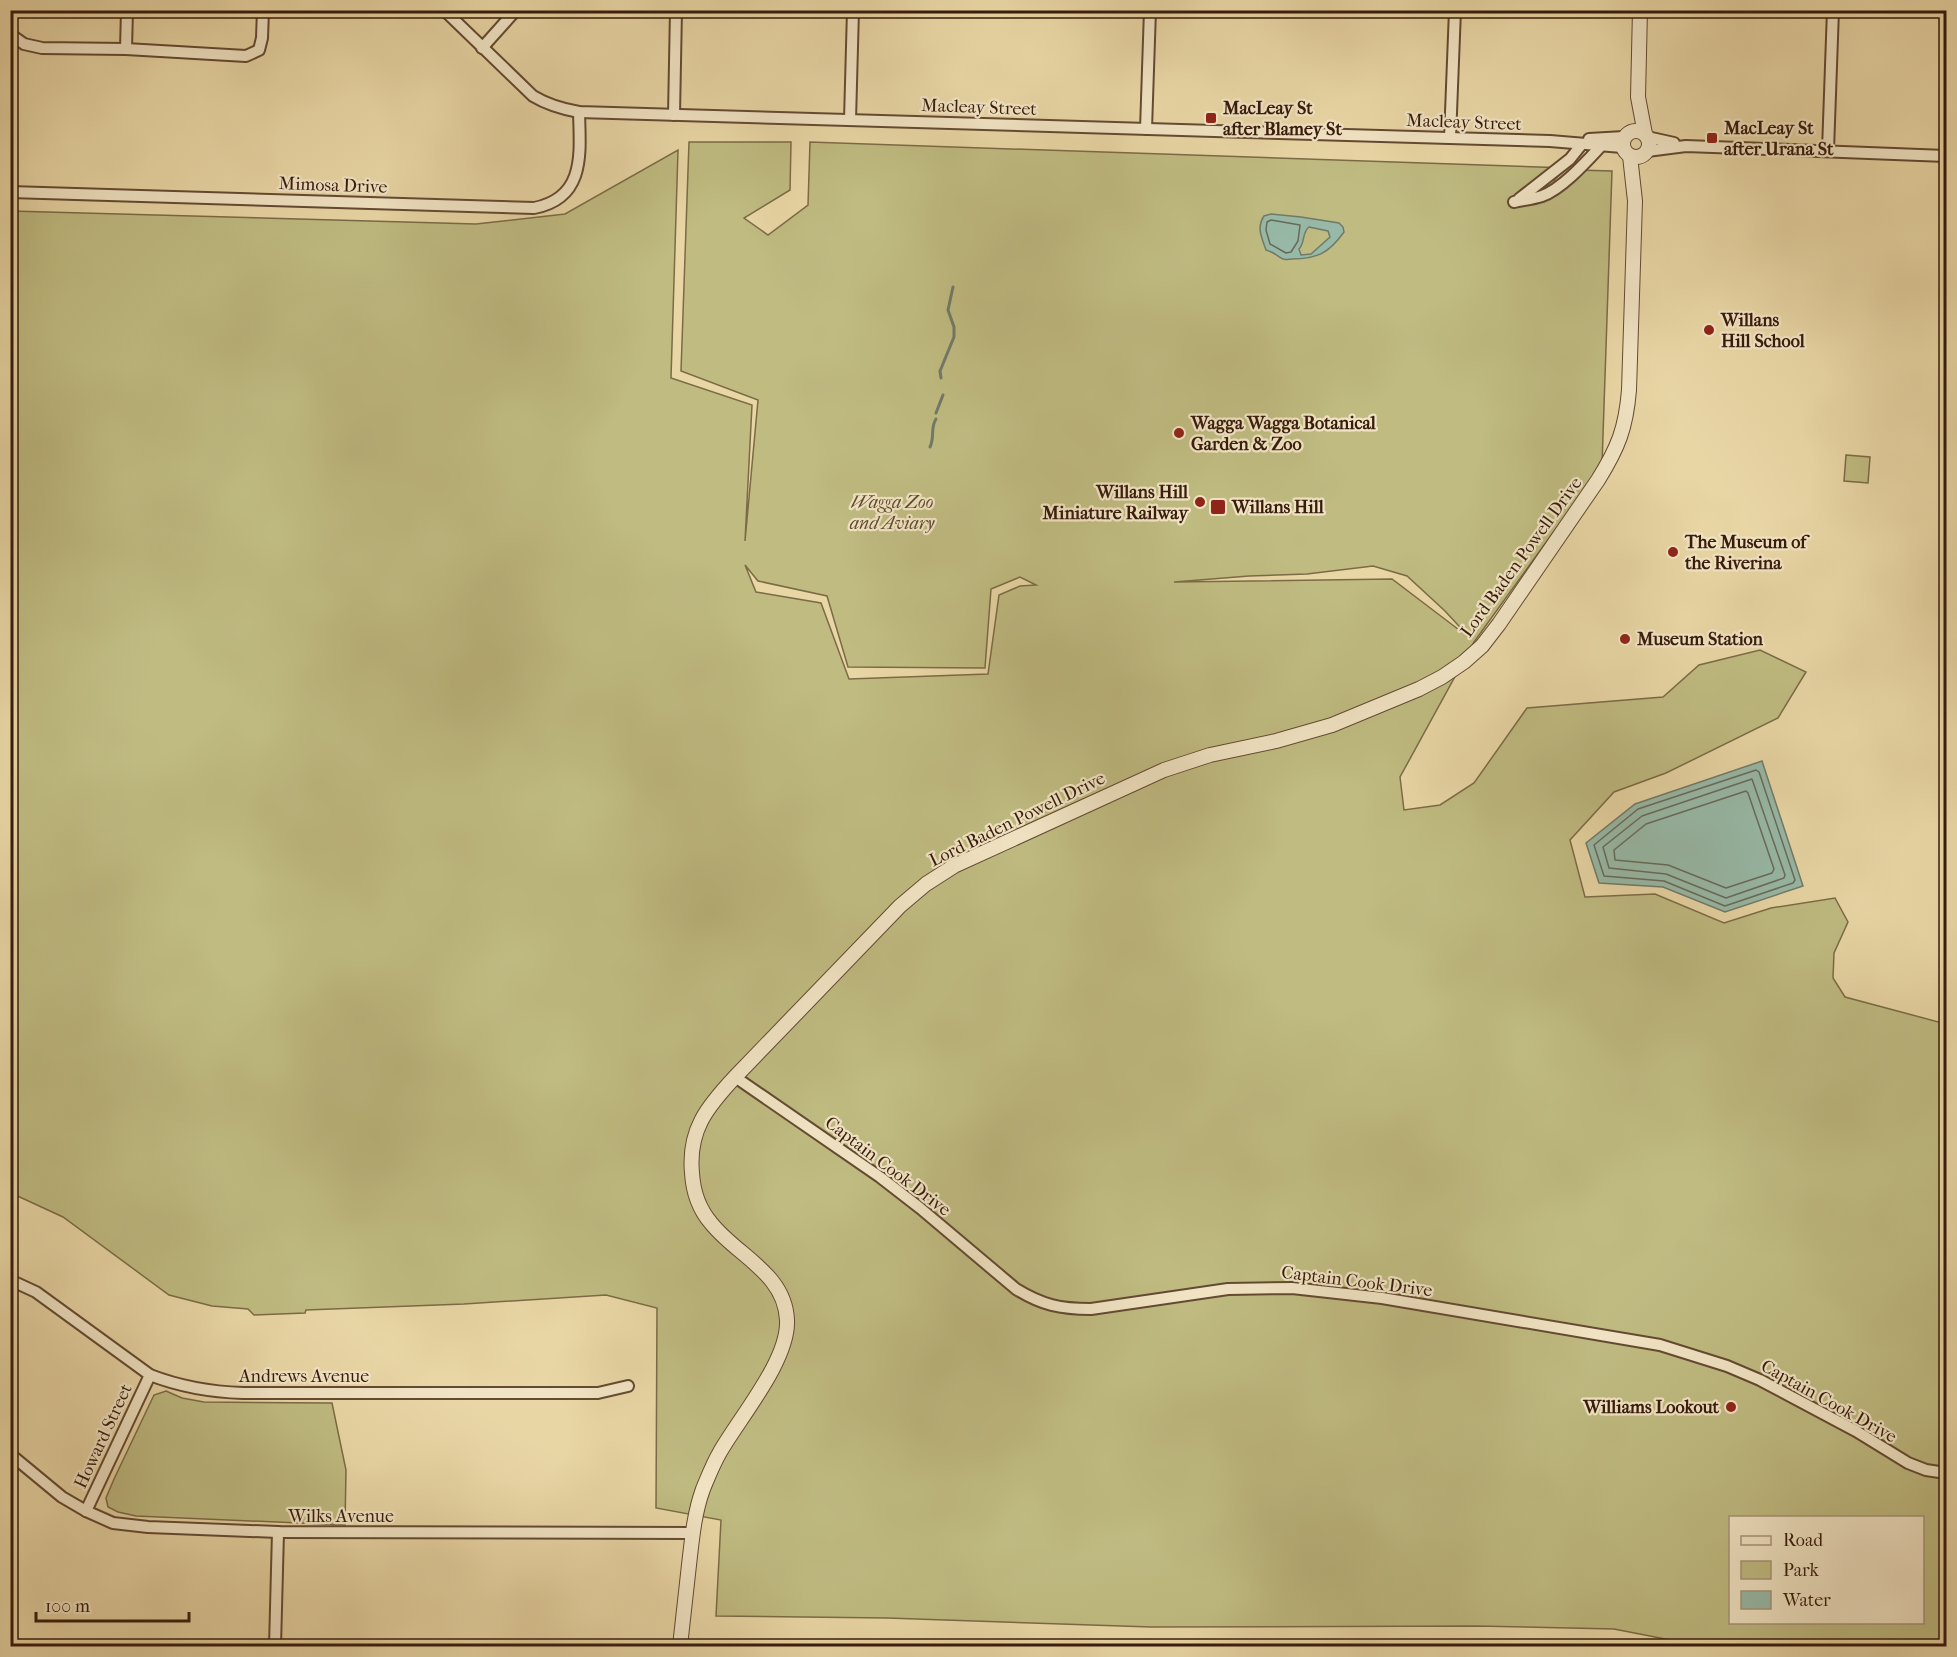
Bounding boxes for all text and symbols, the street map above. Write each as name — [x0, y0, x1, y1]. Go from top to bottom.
street label: Macleay Street — [921, 95, 1038, 120]
place label: MacLeay St after Blamey St — [1222, 98, 1342, 140]
street label: Macleay Street — [1406, 110, 1523, 135]
marker: MacLeay St after Blamey St — [1204, 111, 1218, 125]
place label: MacLeay St after Urana St — [1723, 118, 1834, 160]
marker: MacLeay St after Urana St — [1705, 131, 1719, 145]
street label: Mimosa Drive — [278, 173, 388, 198]
place label: Willans Hill School — [1720, 310, 1806, 352]
marker: Willans Hill School — [1702, 323, 1716, 337]
place label: Wagga Wagga Botanical Garden & Zoo — [1190, 413, 1377, 455]
marker: Wagga Wagga Botanical Garden & Zoo — [1172, 426, 1186, 440]
street label: Lord Baden Powell Drive — [1456, 473, 1587, 642]
place label: Willans Hill Miniature Railway — [1042, 482, 1189, 524]
park label: Wagga Zoo and Aviary — [850, 492, 935, 534]
marker: Willans Hill Miniature Railway — [1193, 495, 1207, 509]
place label: Willans Hill — [1231, 497, 1325, 518]
marker: Willans Hill — [1209, 498, 1227, 516]
place label: The Museum of the Riverina — [1684, 532, 1810, 574]
marker: The Museum of the Riverina — [1666, 545, 1680, 559]
place label: Museum Station — [1636, 629, 1764, 650]
marker: Museum Station — [1618, 632, 1632, 646]
street label: Lord Baden Powell Drive — [926, 768, 1109, 871]
street label: Captain Cook Drive — [821, 1112, 955, 1221]
street label: Captain Cook Drive — [1280, 1262, 1434, 1301]
street label: Captain Cook Drive — [1757, 1355, 1900, 1447]
street label: Andrews Avenue — [238, 1366, 369, 1387]
street label: Howard Street — [70, 1380, 137, 1492]
place label: Williams Lookout — [1582, 1397, 1720, 1418]
marker: Williams Lookout — [1724, 1400, 1738, 1414]
street label: Wilks Avenue — [287, 1506, 394, 1527]
legend — [1729, 1516, 1924, 1624]
text: Road — [1783, 1530, 1823, 1551]
text: Park — [1783, 1560, 1820, 1581]
scale bar — [36, 1585, 189, 1623]
text: Water — [1782, 1590, 1831, 1611]
text: 100 m — [45, 1596, 90, 1617]

